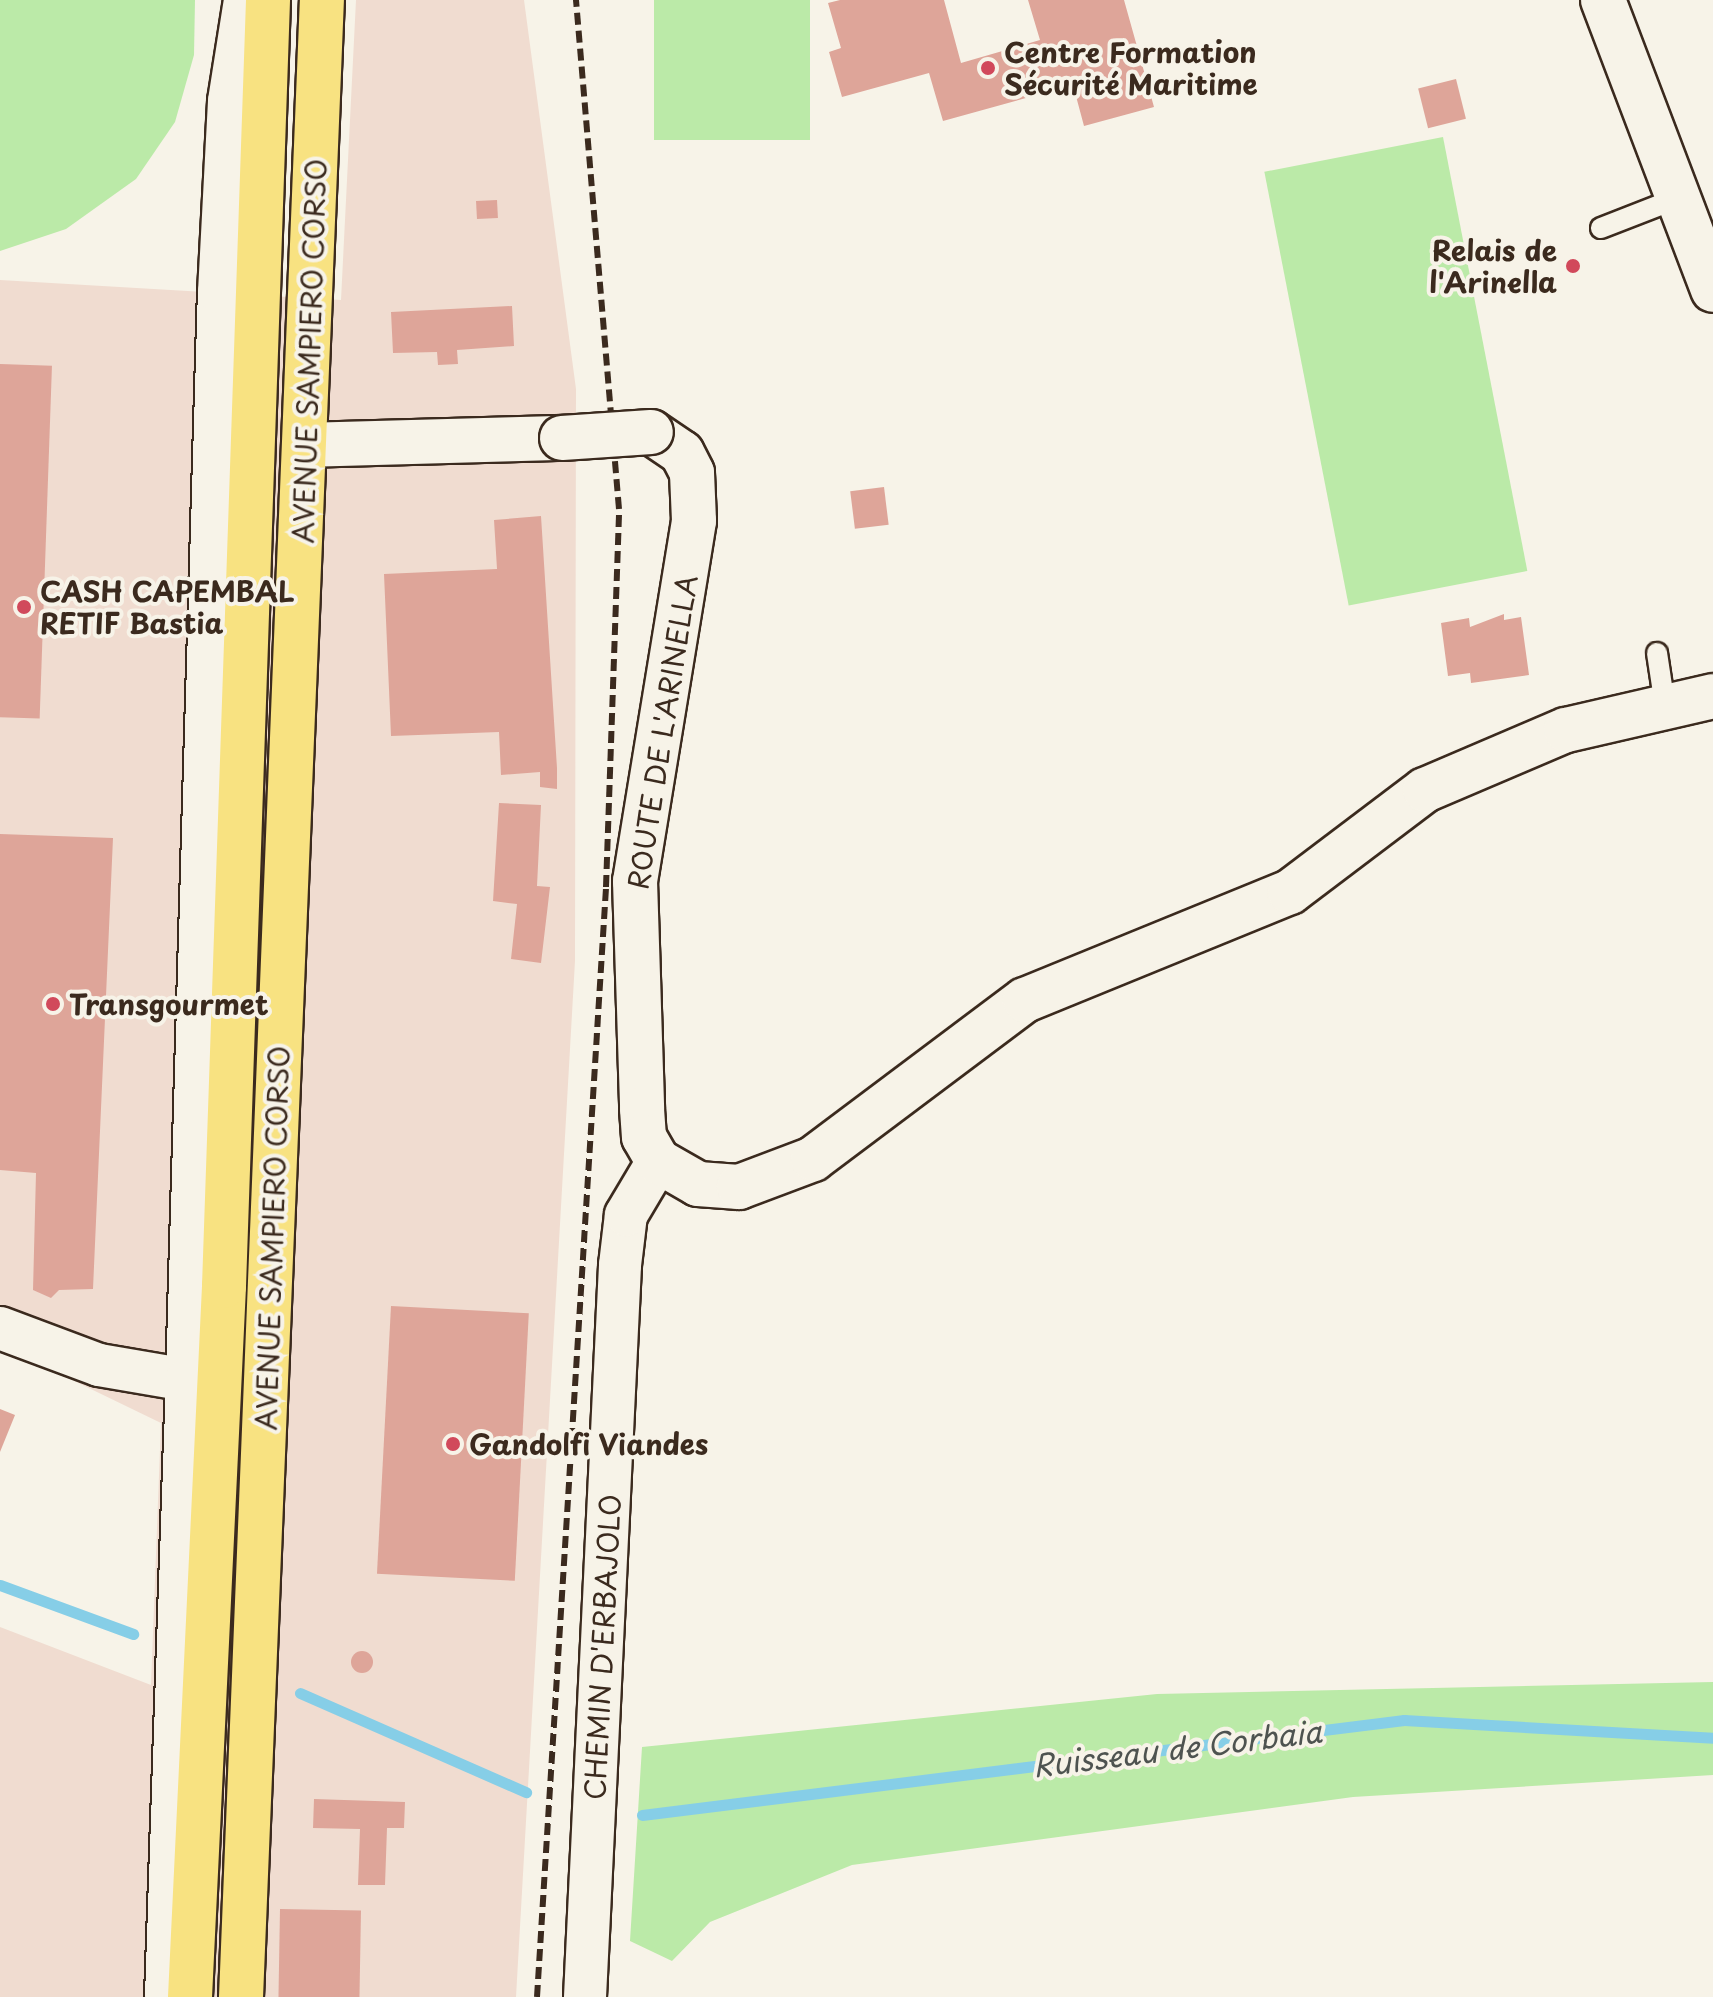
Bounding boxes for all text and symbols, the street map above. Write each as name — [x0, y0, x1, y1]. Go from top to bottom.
place label: Centre Formation Sécurité Maritime — [1004, 35, 1261, 101]
marker: Centre Formation Sécurité Maritime — [979, 59, 997, 77]
street label: AVENUE SAMPIERO CORSO — [285, 157, 333, 545]
place label: Relais de l'Arinella — [1429, 233, 1557, 299]
marker: Relais de l'Arinella — [1564, 257, 1582, 275]
street label: ROUTE DE L'ARINELLA — [620, 571, 704, 893]
place label: CASH CAPEMBAL RETIF Bastia — [40, 574, 292, 640]
marker: CASH CAPEMBAL RETIF Bastia — [15, 598, 33, 616]
place label: Transgourmet — [69, 987, 269, 1021]
marker: Transgourmet — [44, 995, 62, 1013]
street label: AVENUE SAMPIERO CORSO — [248, 1044, 296, 1432]
place label: Gandolfi Viandes — [469, 1427, 711, 1461]
marker: Gandolfi Viandes — [444, 1435, 462, 1453]
street label: CHEMIN D'ERBAJOLO — [577, 1493, 627, 1801]
water label: Ruisseau de Corbaia — [1029, 1712, 1325, 1784]

